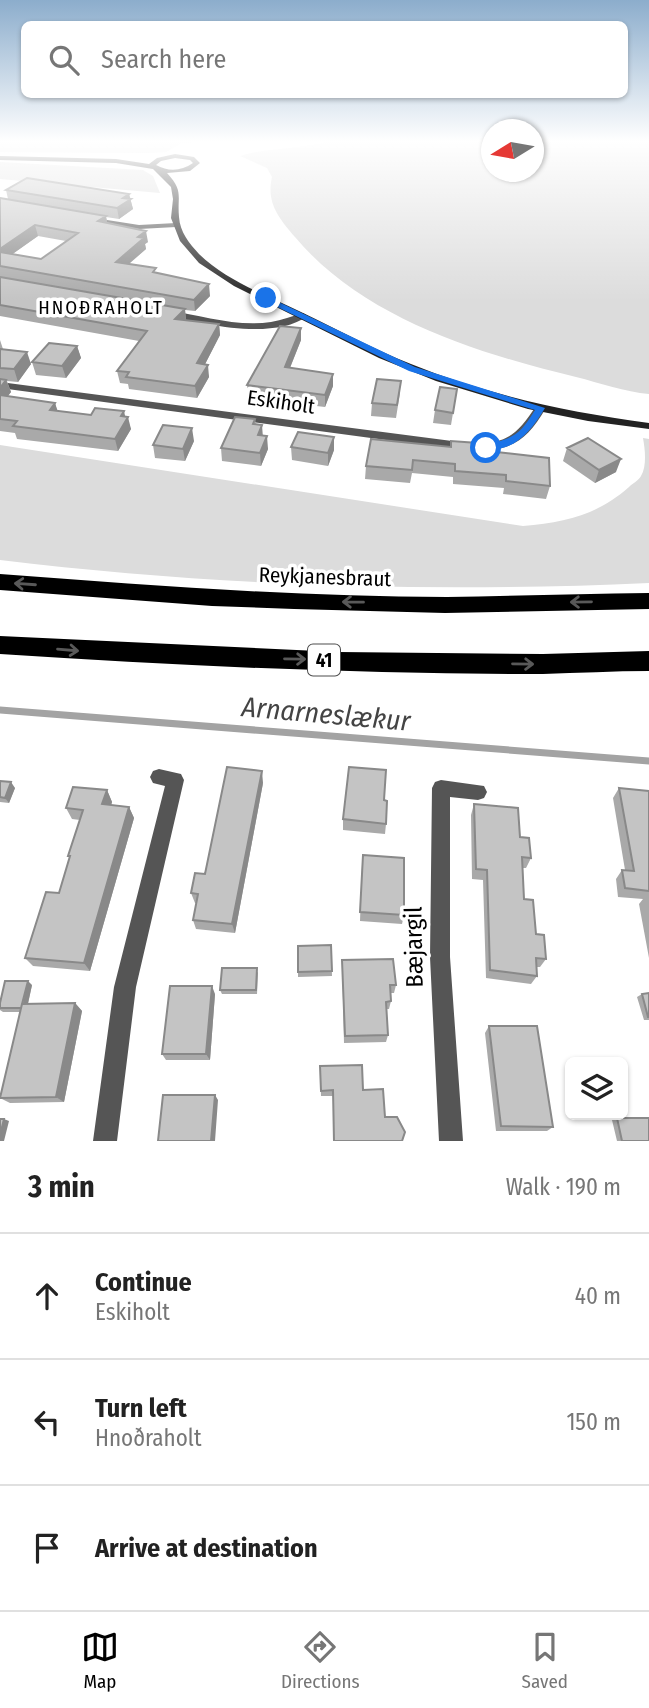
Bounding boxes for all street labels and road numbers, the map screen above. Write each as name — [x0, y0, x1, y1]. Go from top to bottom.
street label: Eskiholt — [245, 384, 317, 420]
street label: Reykjanesbraut — [258, 562, 392, 592]
road number: 41 — [308, 645, 340, 676]
street label: Bæjargil — [399, 906, 429, 988]

